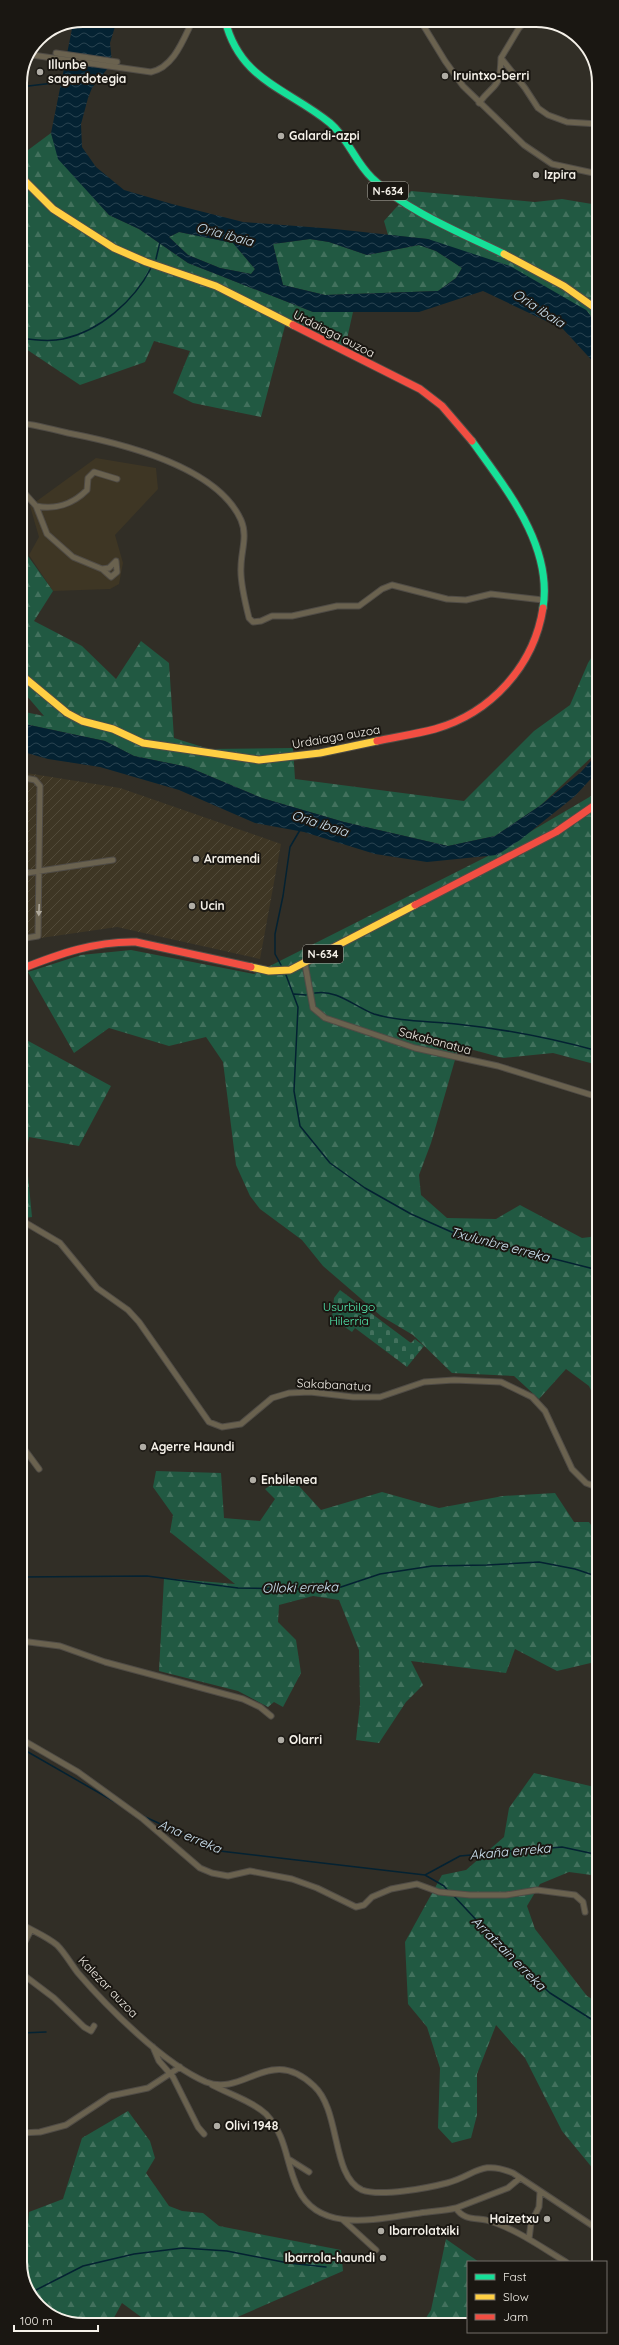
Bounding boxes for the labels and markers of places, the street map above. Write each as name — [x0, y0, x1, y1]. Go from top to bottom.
place label: Illunbe sagardotegia — [48, 57, 126, 86]
marker: Illunbe sagardotegia — [35, 67, 45, 77]
place label: Iruintxo-berri — [453, 68, 530, 83]
marker: Iruintxo-berri — [440, 71, 450, 81]
place label: Galardi-azpi — [289, 128, 360, 143]
marker: Galardi-azpi — [276, 131, 286, 141]
place label: Izpira — [544, 167, 576, 182]
marker: Izpira — [531, 170, 541, 180]
place label: Aramendi — [204, 851, 260, 866]
marker: Aramendi — [191, 854, 201, 864]
place label: Ucin — [200, 898, 225, 913]
marker: Ucin — [187, 901, 197, 911]
place label: Agerre Haundi — [151, 1439, 235, 1454]
marker: Agerre Haundi — [138, 1442, 148, 1452]
place label: Enbilenea — [261, 1472, 317, 1487]
marker: Enbilenea — [248, 1475, 258, 1485]
place label: Olarri — [289, 1732, 322, 1747]
marker: Olarri — [276, 1735, 286, 1745]
place label: Olivi 1948 — [225, 2118, 279, 2133]
marker: Olivi 1948 — [212, 2121, 222, 2131]
place label: Haizetxu — [489, 2211, 539, 2226]
marker: Haizetxu — [542, 2214, 552, 2224]
place label: Ibarrolatxiki — [389, 2223, 459, 2238]
marker: Ibarrolatxiki — [376, 2226, 386, 2236]
place label: Ibarrola-haundi — [284, 2250, 375, 2265]
marker: Ibarrola-haundi — [378, 2253, 388, 2263]

